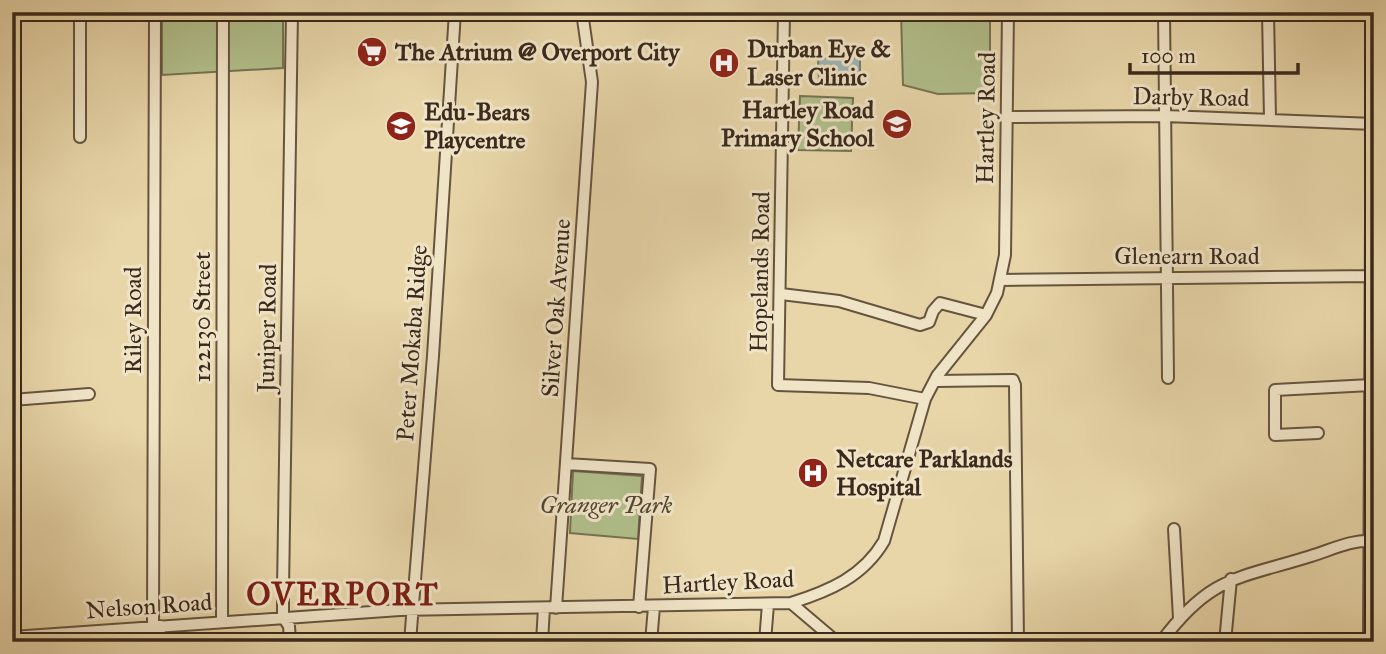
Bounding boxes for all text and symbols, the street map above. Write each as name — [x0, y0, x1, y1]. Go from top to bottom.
scale bar — [1130, 32, 1298, 76]
place label: Durban Eye & Laser Clinic — [747, 34, 891, 92]
supermarket icon: The Atrium @ Overport City — [355, 35, 389, 69]
place label: The Atrium @ Overport City — [394, 37, 681, 67]
text: 100 m — [1141, 43, 1196, 69]
hospital icon: Durban Eye & Laser Clinic — [707, 46, 741, 80]
street label: Hartley Road — [970, 52, 1002, 184]
street label: Darby Road — [1132, 81, 1250, 113]
place label: Hartley Road Primary School — [721, 95, 875, 153]
place label: Edu-Bears Playcentre — [424, 97, 530, 155]
school or university icon: Hartley Road Primary School — [880, 107, 914, 141]
school or university icon: Edu-Bears Playcentre — [384, 109, 418, 143]
street label: Hopelands Road — [744, 191, 776, 353]
street label: Silver Oak Avenue — [535, 218, 577, 398]
street label: Glenearn Road — [1114, 241, 1260, 271]
street label: Peter Mokaba Ridge — [390, 244, 434, 442]
street label: 122130 Street — [187, 251, 217, 382]
street label: Juniper Road — [251, 263, 283, 396]
street label: Riley Road — [118, 266, 148, 374]
place label: Netcare Parklands Hospital — [836, 444, 1013, 502]
hospital icon: Netcare Parklands Hospital — [796, 456, 830, 490]
park label: Granger Park — [539, 490, 673, 520]
street label: Hartley Road — [661, 564, 795, 600]
district label: OVERPORT — [246, 575, 440, 614]
street label: Nelson Road — [85, 587, 213, 625]

